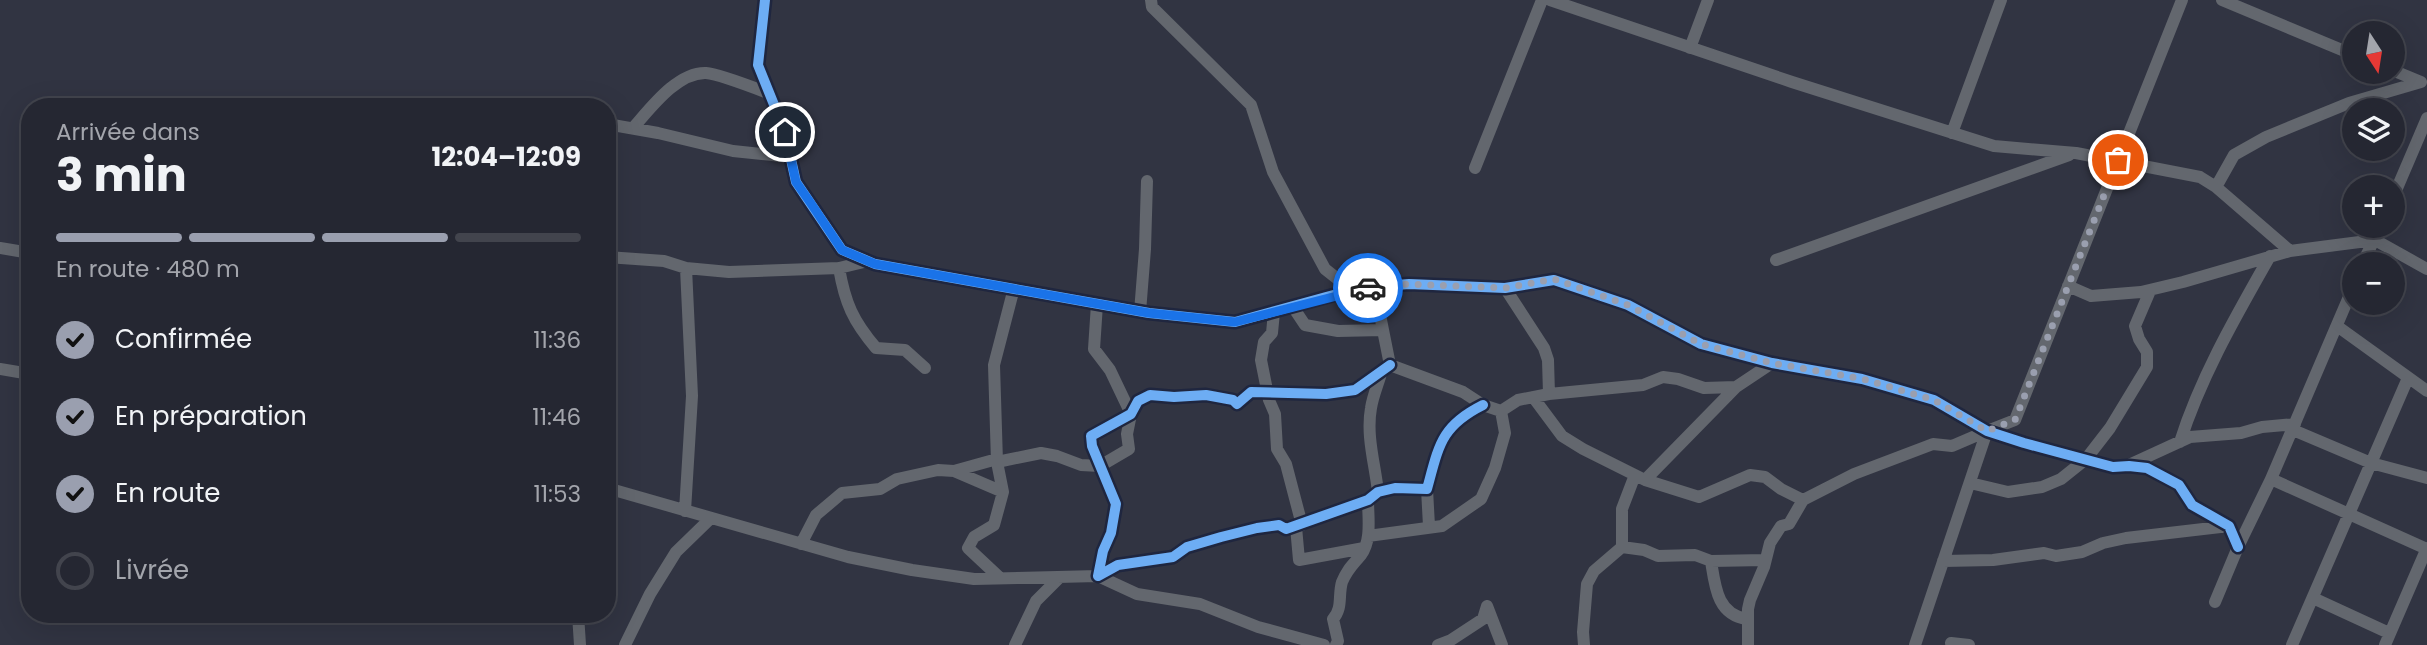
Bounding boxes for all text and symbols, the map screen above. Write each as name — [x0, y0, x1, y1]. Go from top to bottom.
north arrow — [2342, 21, 2404, 84]
map controls — [2342, 21, 2405, 315]
button: layers — [2342, 98, 2405, 161]
pin — [755, 102, 815, 162]
icon: home — [766, 113, 804, 151]
text: Arrivée dans — [56, 116, 200, 148]
pin — [2088, 130, 2148, 190]
text: 12:04–12:09 — [431, 139, 581, 175]
icon: bag — [2099, 141, 2137, 179]
text: 3 min — [56, 143, 187, 207]
button: + — [2342, 175, 2405, 238]
button: − — [2342, 252, 2405, 315]
text: En route · 480 m — [56, 253, 240, 285]
courier — [1333, 253, 1403, 323]
icon: car — [1349, 269, 1387, 307]
icon: check — [56, 321, 94, 359]
text: Confirmée — [115, 321, 252, 357]
text: 11:36 — [533, 324, 581, 356]
icon: check — [56, 398, 94, 436]
text: En préparation — [115, 398, 307, 434]
text: 11:46 — [532, 401, 581, 433]
icon: check — [56, 475, 94, 513]
text: En route — [115, 475, 220, 511]
text: 11:53 — [533, 478, 581, 510]
text: Livrée — [115, 552, 189, 588]

